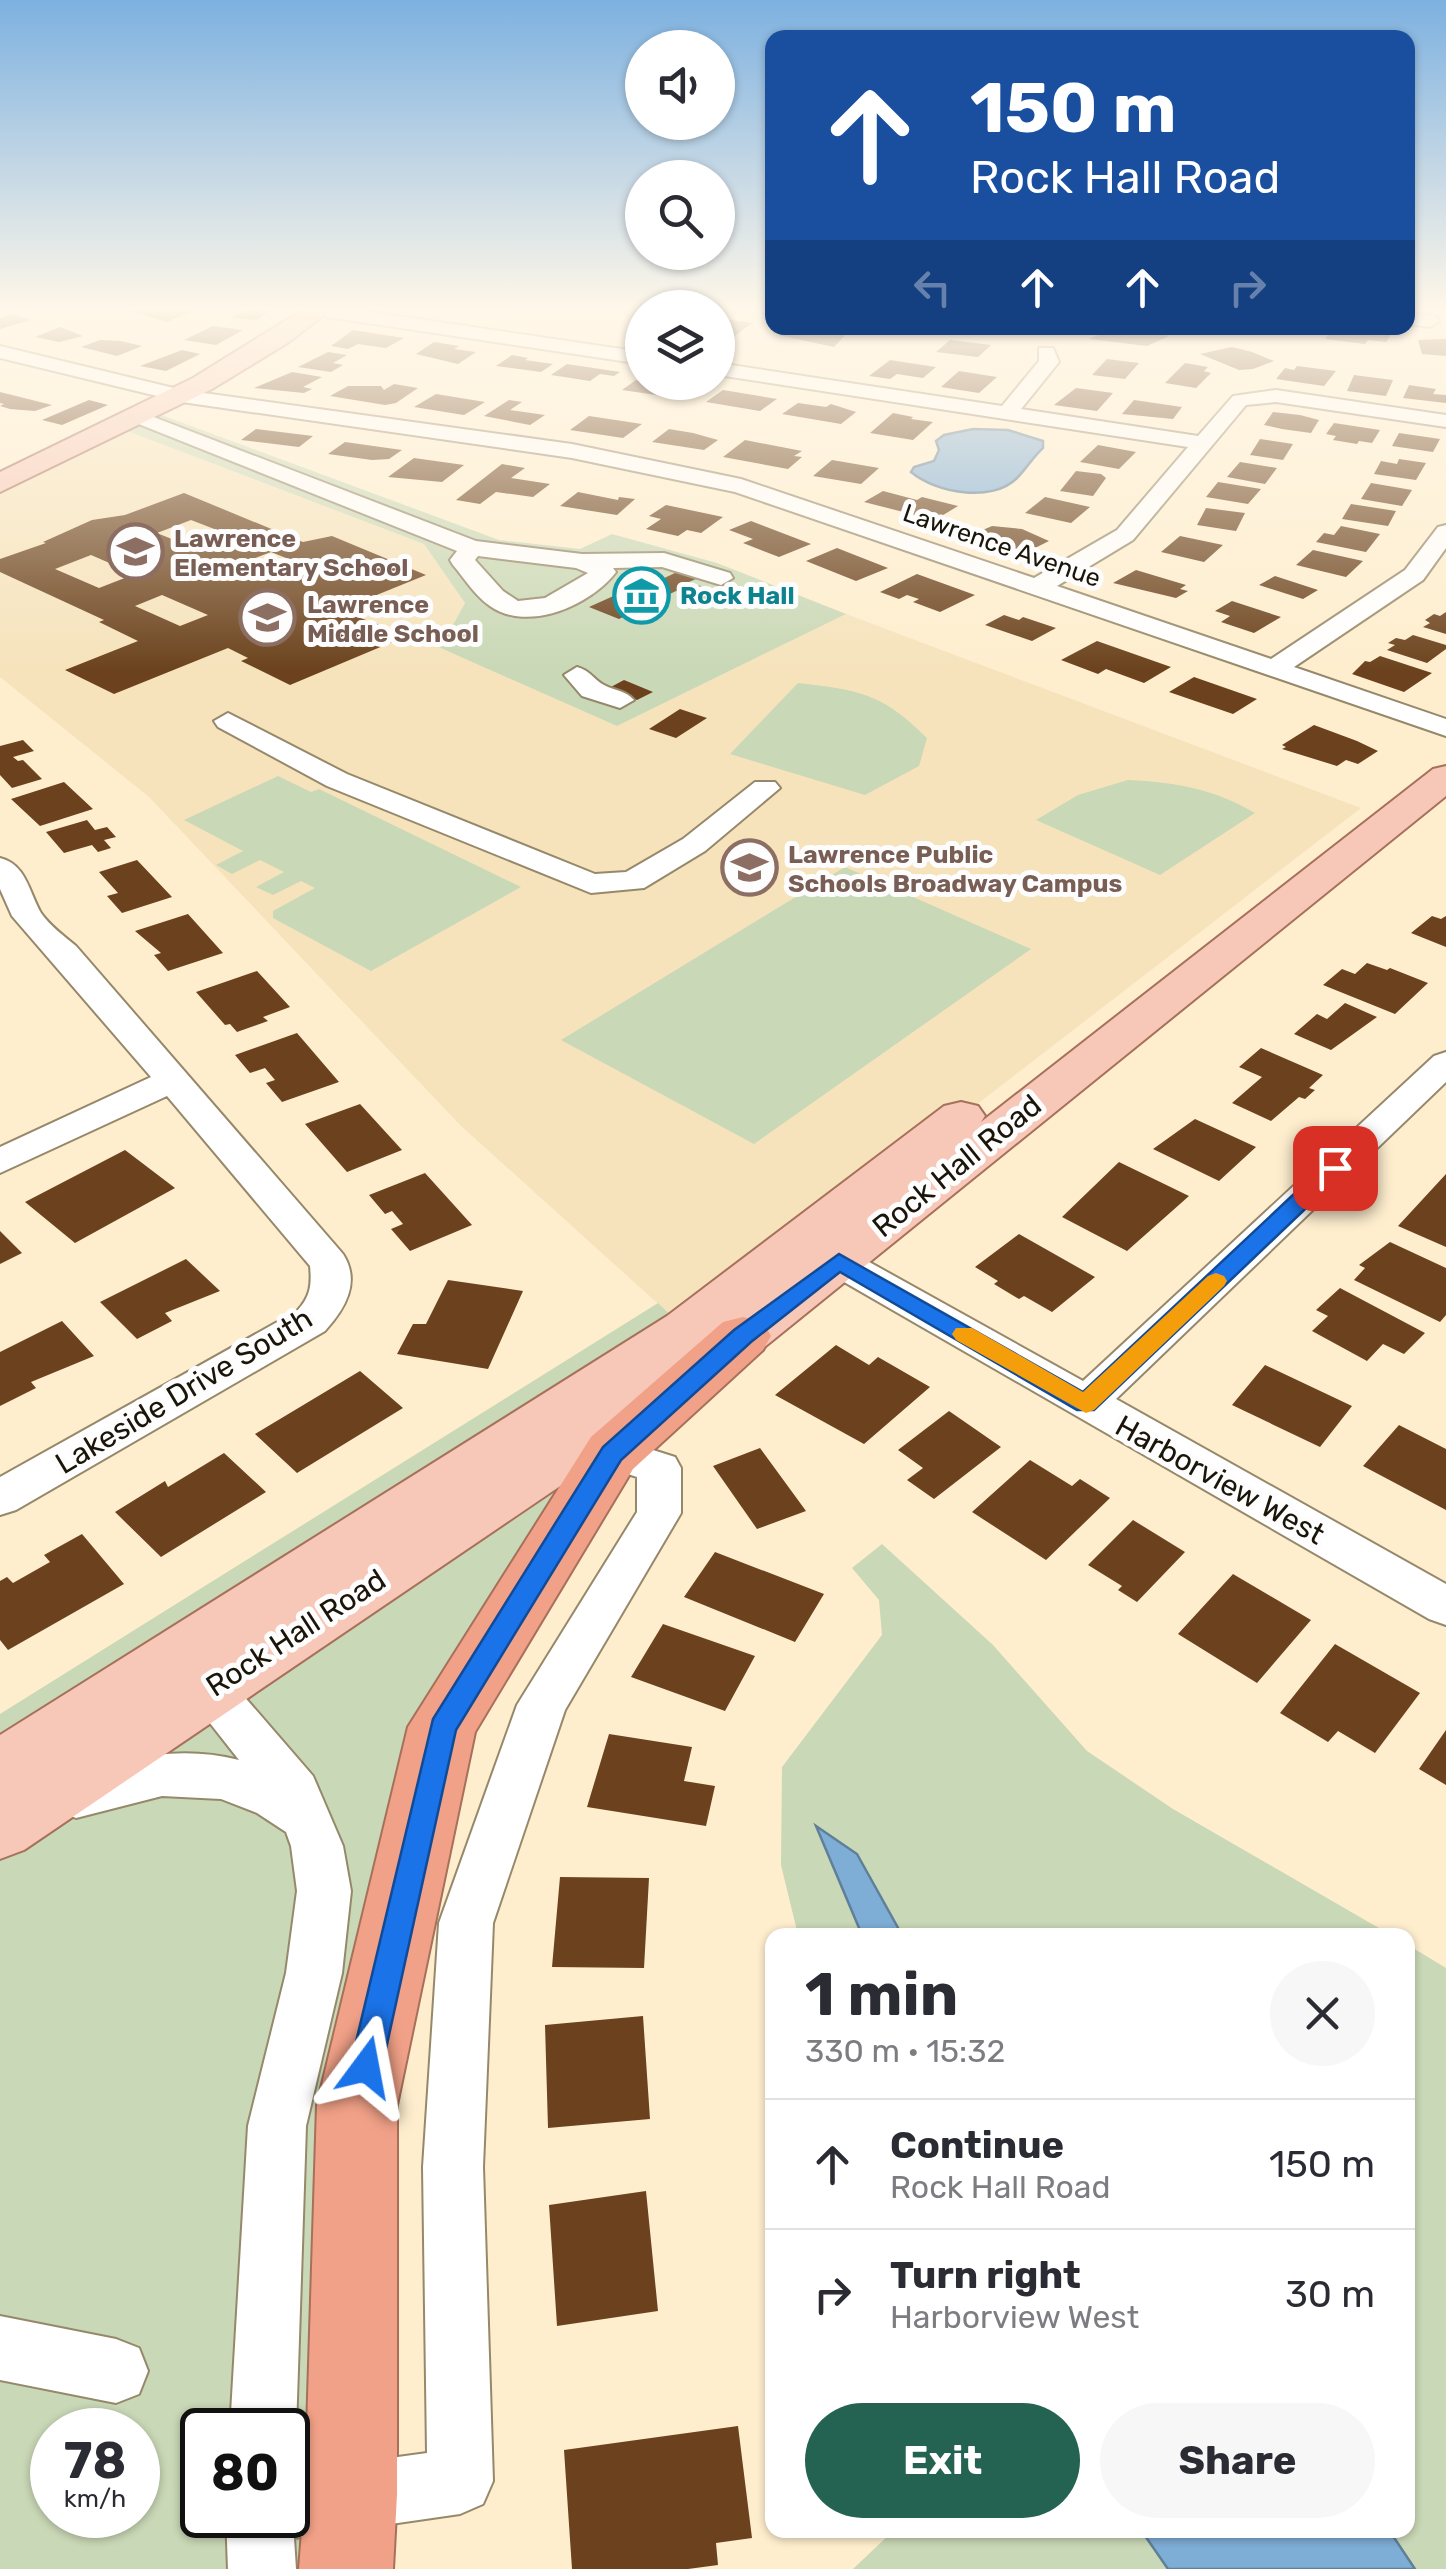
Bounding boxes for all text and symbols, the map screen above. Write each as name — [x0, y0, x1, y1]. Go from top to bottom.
map controls — [625, 30, 735, 400]
button: sound — [625, 30, 735, 140]
text: 150 m — [970, 67, 1177, 150]
icon: ahead — [805, 70, 935, 200]
text: Rock Hall Road — [970, 151, 1280, 204]
button: search — [625, 160, 735, 270]
icon: left — [905, 260, 960, 315]
icon: ahead — [1010, 260, 1065, 315]
icon: ahead — [1115, 260, 1170, 315]
icon: right — [1220, 260, 1275, 315]
button: layers — [625, 290, 735, 400]
street label: Lawrence Avenue — [899, 498, 1104, 593]
school or university icon: Lawrence Elementary School — [105, 522, 165, 582]
place label: Lawrence Elementary School — [174, 524, 408, 582]
museum icon: Rock Hall — [611, 565, 671, 625]
place label: Rock Hall — [680, 581, 795, 610]
school or university icon: Lawrence Middle School — [238, 588, 298, 648]
place label: Lawrence Middle School — [307, 590, 479, 648]
school or university icon: Lawrence Public Schools Broadway Campus — [719, 838, 779, 898]
place label: Lawrence Public Schools Broadway Campus — [788, 840, 1123, 898]
street label: Rock Hall Road — [865, 1087, 1049, 1245]
pin — [1293, 1126, 1378, 1211]
icon: arrive — [1308, 1141, 1363, 1196]
street label: Lakeside Drive South — [49, 1300, 319, 1482]
street label: Harborview West — [1109, 1408, 1331, 1552]
street label: Rock Hall Road — [199, 1562, 393, 1704]
text: 1 min — [805, 1959, 958, 2030]
button: close — [1270, 1961, 1375, 2066]
position arrow — [314, 2015, 418, 2119]
text: 330 m · 15:32 — [805, 2032, 1005, 2070]
text: Continue — [890, 2122, 1064, 2168]
icon: ahead — [805, 2137, 860, 2192]
text: 150 m — [1269, 2141, 1375, 2187]
text: Rock Hall Road — [890, 2168, 1111, 2206]
text: Turn right — [890, 2252, 1081, 2298]
icon: right — [805, 2267, 860, 2322]
text: 30 m — [1285, 2271, 1375, 2317]
text: Harborview West — [890, 2298, 1139, 2336]
button: Exit — [805, 2403, 1080, 2518]
button: Share — [1100, 2403, 1375, 2518]
speed limit sign: 80 — [180, 2408, 310, 2538]
text: 78 — [64, 2431, 126, 2491]
text: km/h — [64, 2484, 126, 2513]

